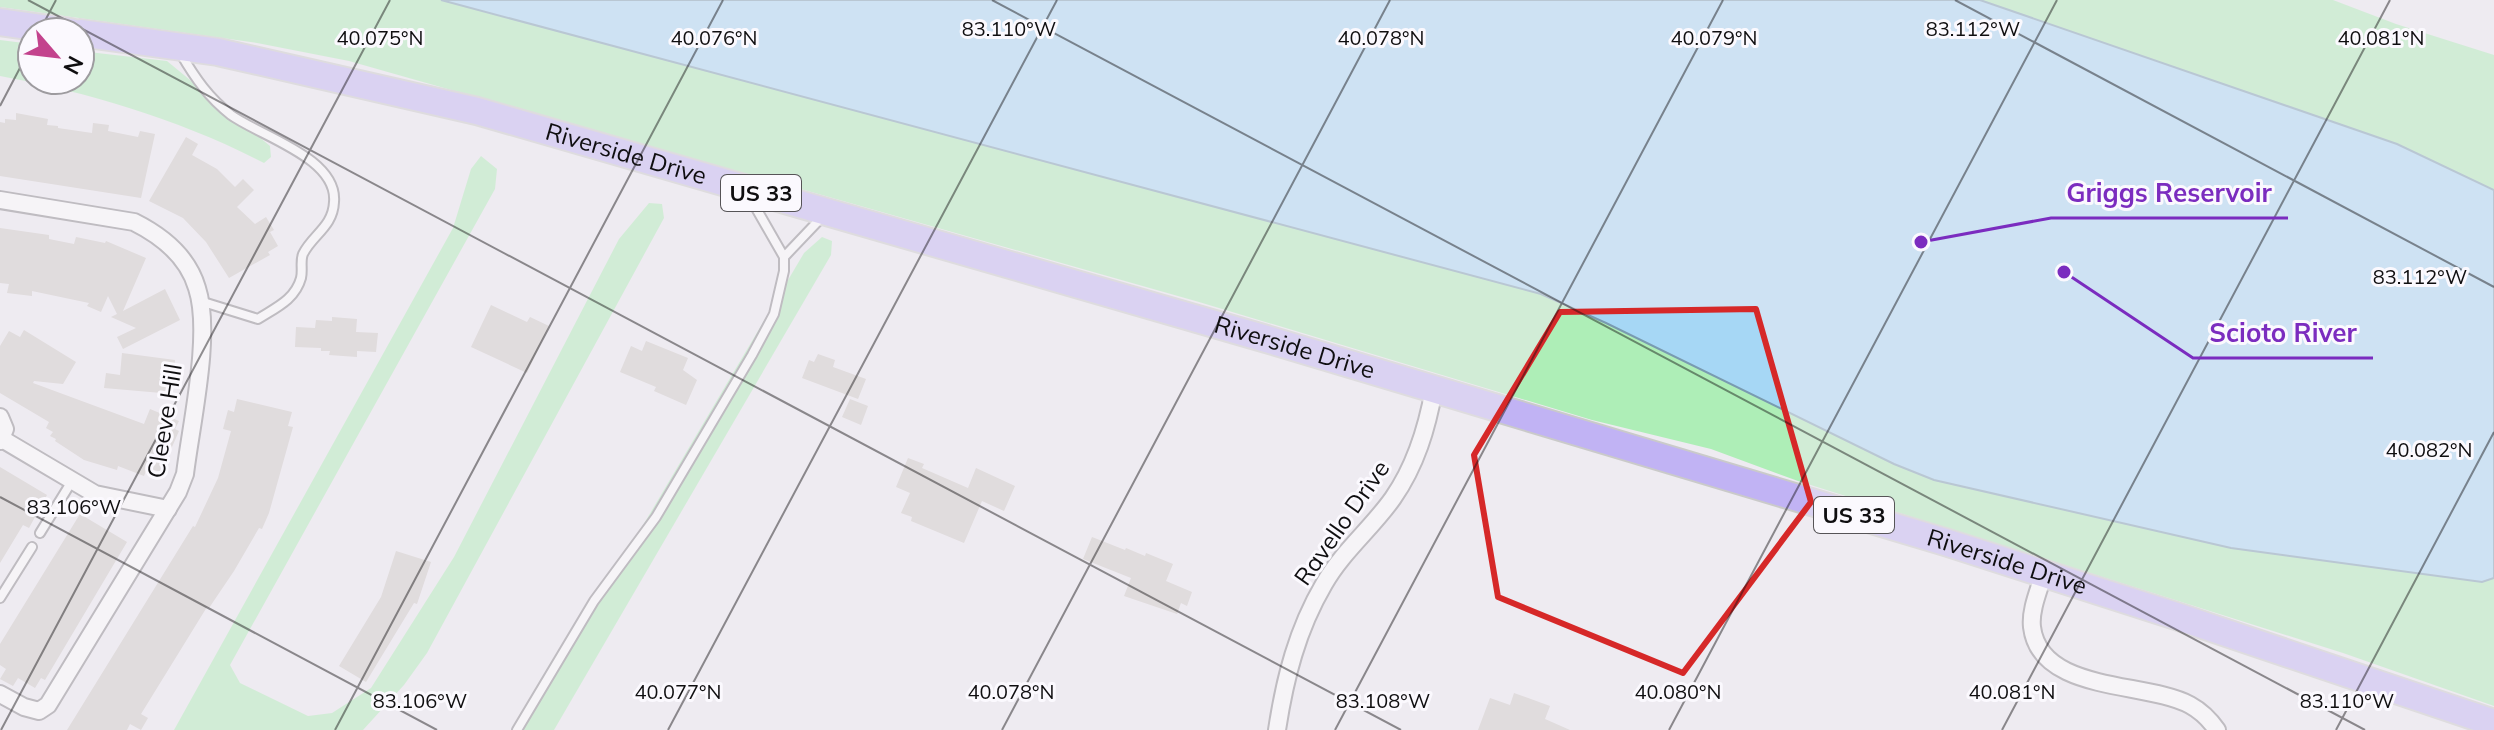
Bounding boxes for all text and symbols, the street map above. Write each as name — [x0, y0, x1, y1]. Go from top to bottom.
north arrow — [16, 16, 96, 96]
text: 83.110°W — [962, 16, 1056, 41]
text: 83.112°W — [1926, 16, 2020, 41]
text: 40.075°N — [337, 25, 423, 50]
text: 40.076°N — [671, 25, 757, 50]
text: 40.078°N — [1338, 25, 1424, 50]
text: 40.079°N — [1671, 25, 1757, 50]
text: 40.081°N — [2338, 25, 2424, 50]
text: N — [57, 51, 90, 79]
street label: Riverside Drive — [542, 116, 710, 190]
callout: Griggs Reservoir — [2051, 168, 2288, 218]
road number: US 33 — [721, 175, 801, 211]
text: Griggs Reservoir — [2066, 176, 2273, 209]
text: 83.112°W — [2373, 264, 2467, 289]
callout: Scioto River — [2193, 308, 2373, 358]
street label: Riverside Drive — [1211, 309, 1379, 385]
text: Scioto River — [2209, 316, 2358, 349]
street label: Cleeve Hill — [140, 361, 188, 480]
text: 40.082°N — [2386, 437, 2472, 462]
street label: Ravello Drive — [1287, 454, 1395, 591]
text: 83.106°W — [27, 494, 121, 519]
road number: US 33 — [1814, 497, 1894, 533]
street label: Riverside Drive — [1924, 522, 2091, 600]
text: 40.077°N — [635, 679, 721, 704]
text: 40.078°N — [968, 679, 1054, 704]
text: 40.080°N — [1635, 679, 1721, 704]
text: 40.081°N — [1969, 679, 2055, 704]
text: 83.106°W — [373, 688, 467, 713]
text: 83.108°W — [1336, 688, 1430, 713]
text: 83.110°W — [2300, 688, 2394, 713]

